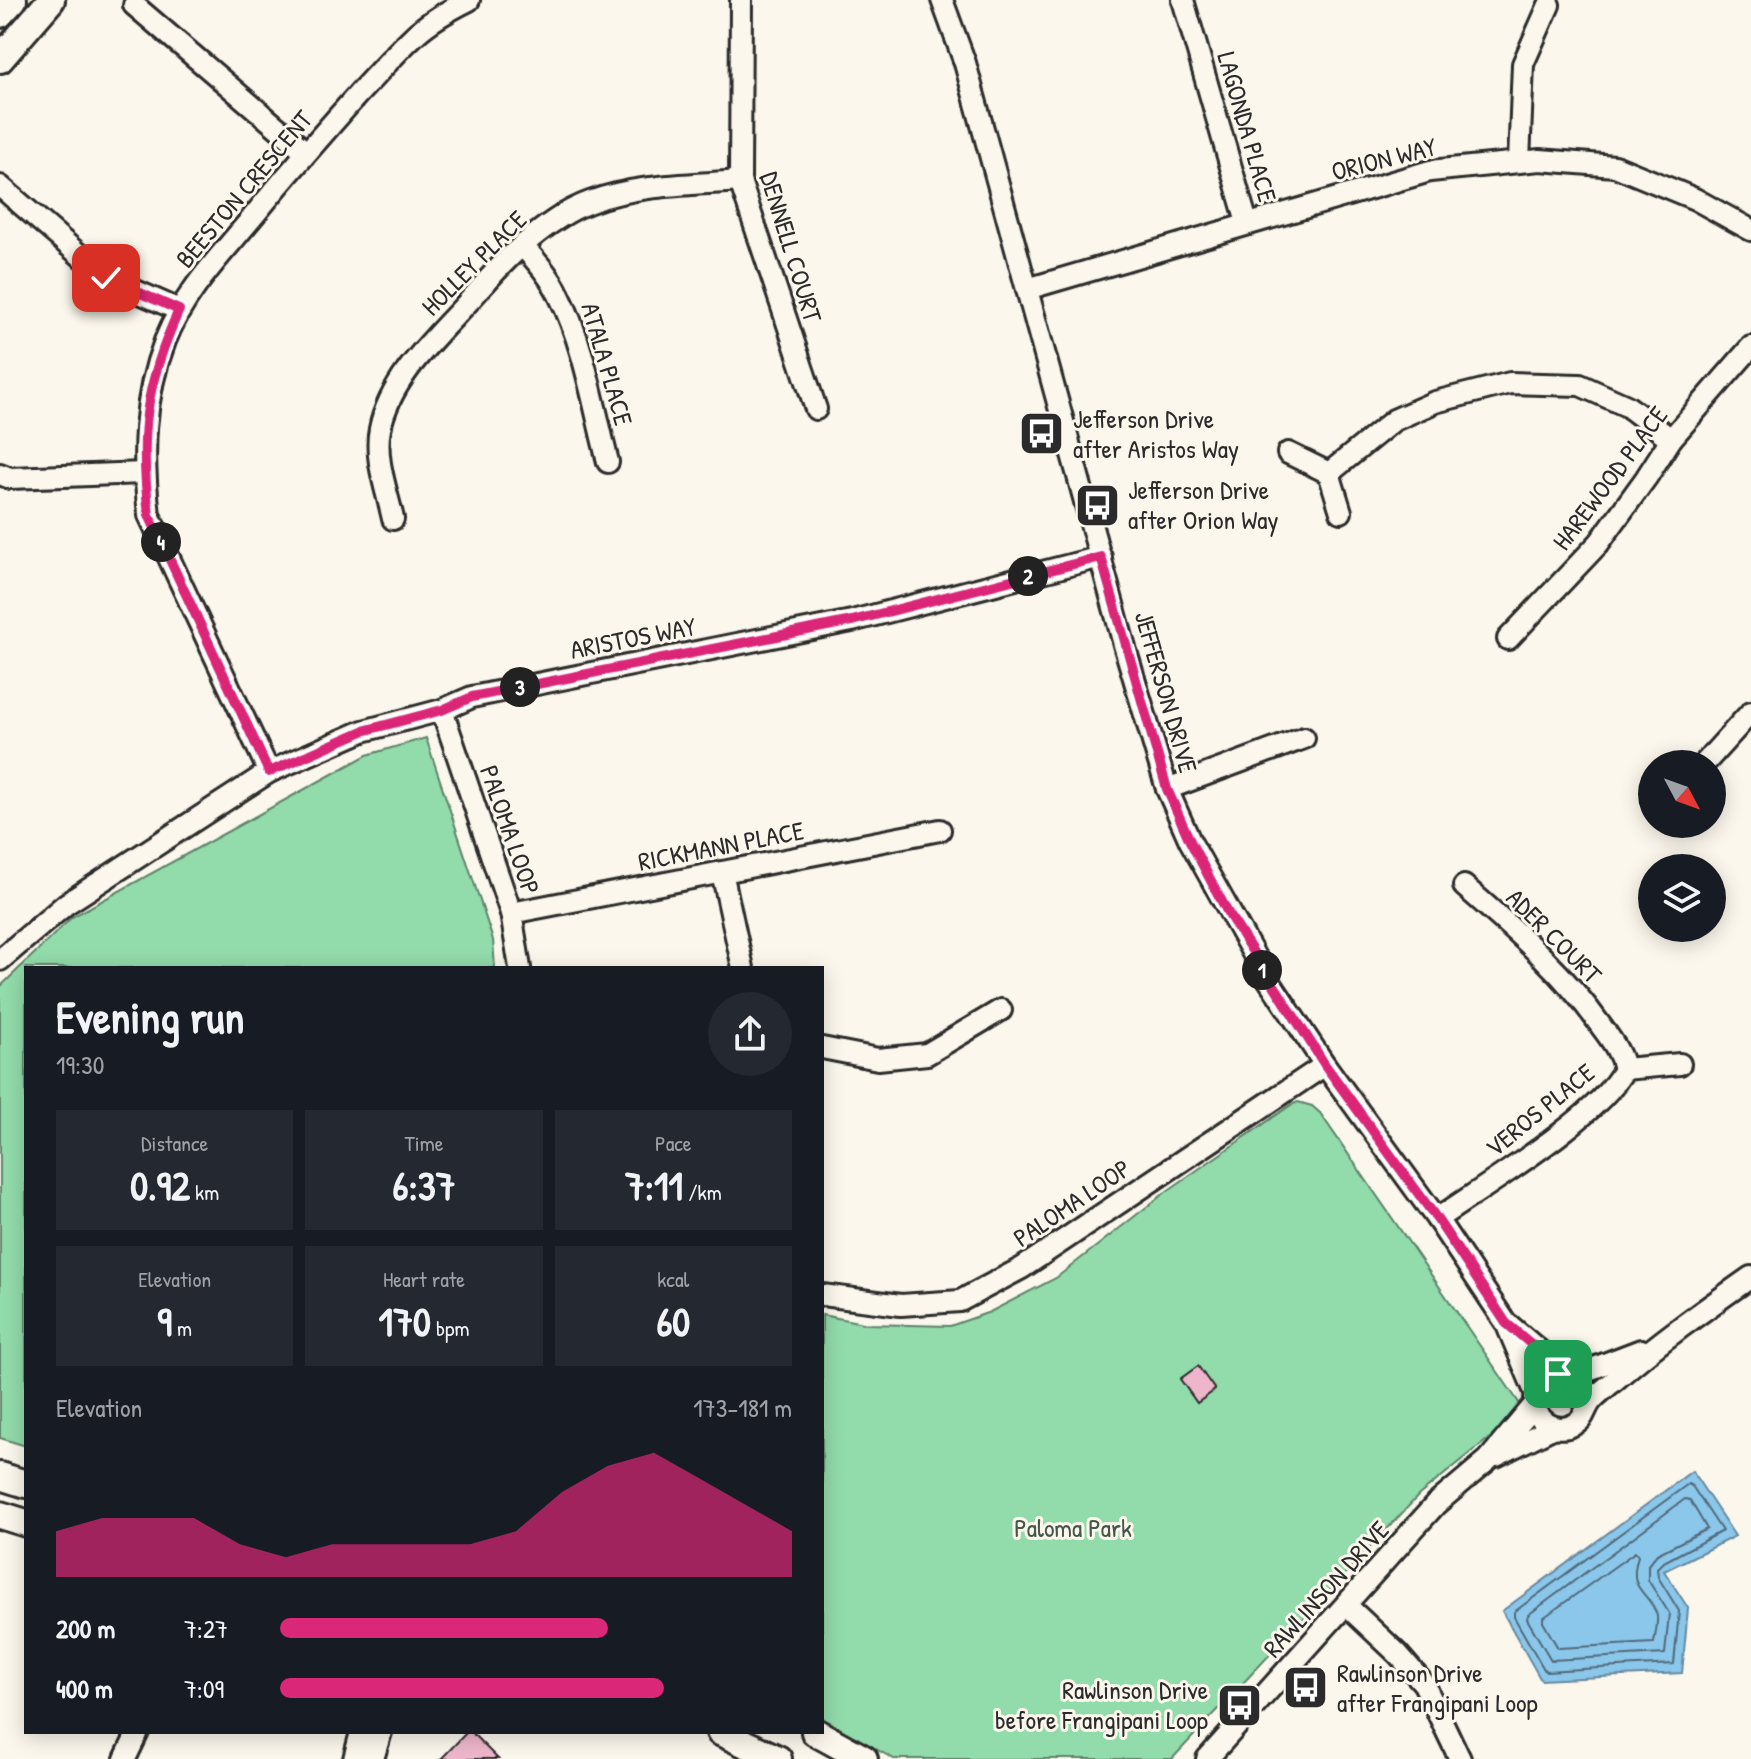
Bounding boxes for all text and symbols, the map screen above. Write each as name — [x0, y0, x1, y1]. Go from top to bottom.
street label: LAGONDA PLACE — [1209, 48, 1286, 207]
street label: BEESTON CRESCENT — [167, 102, 320, 275]
street label: ORION WAY — [1328, 128, 1440, 188]
street label: DENNELL COURT — [752, 167, 831, 327]
street label: HOLLEY PLACE — [413, 202, 534, 323]
pin — [72, 244, 140, 312]
icon: check — [84, 256, 128, 300]
street label: ATALA PLACE — [573, 298, 642, 430]
street label: HAREWOOD PLACE — [1544, 398, 1676, 557]
place label: Jefferson Drive after Aristos Way — [1073, 401, 1239, 466]
bus stop icon: Jefferson Drive after Aristos Way — [1018, 410, 1066, 458]
place label: Jefferson Drive after Orion Way — [1128, 472, 1279, 537]
bus stop icon: Jefferson Drive after Orion Way — [1073, 481, 1121, 529]
pin: 4 — [141, 522, 181, 562]
text: 4 — [157, 527, 165, 557]
pin: 2 — [1008, 556, 1048, 596]
text: 2 — [1023, 561, 1033, 591]
street label: JEFFERSON DRIVE — [1127, 607, 1206, 777]
street label: ARISTOS WAY — [567, 608, 699, 667]
pin: 3 — [500, 667, 540, 707]
text: 3 — [515, 672, 525, 702]
north arrow — [1638, 750, 1726, 838]
map controls — [1638, 750, 1726, 942]
street label: PALOMA LOOP — [472, 761, 549, 899]
street label: RICKMANN PLACE — [635, 812, 807, 879]
button: layers — [1638, 854, 1726, 942]
street label: ADER COURT — [1499, 880, 1610, 991]
pin: 1 — [1242, 950, 1282, 990]
text: 1 — [1258, 955, 1266, 985]
text: Evening run — [56, 987, 244, 1047]
button: share — [708, 992, 792, 1076]
text: 19:30 — [56, 1047, 104, 1082]
street label: VEROS PLACE — [1478, 1055, 1602, 1164]
text: Distance — [141, 1128, 208, 1158]
text: Time — [405, 1128, 443, 1158]
text: Pace — [655, 1128, 692, 1158]
street label: PALOMA LOOP — [1006, 1150, 1137, 1255]
text: 0.92 — [130, 1158, 190, 1212]
text: 6:37 — [393, 1158, 455, 1212]
text: 7:11 — [625, 1158, 683, 1212]
text: km — [190, 1177, 219, 1207]
text: /km — [683, 1177, 722, 1207]
text: Elevation — [138, 1264, 211, 1294]
text: Heart rate — [383, 1264, 465, 1294]
text: kcal — [657, 1264, 689, 1294]
text: 9 — [157, 1294, 172, 1348]
text: 170 — [379, 1294, 431, 1348]
text: 60 — [656, 1294, 690, 1348]
text: m — [172, 1313, 192, 1343]
text: bpm — [431, 1313, 469, 1343]
pin — [1524, 1340, 1592, 1408]
icon: arrive — [1536, 1352, 1580, 1396]
text: Elevation — [56, 1390, 142, 1425]
text: 173–181 m — [693, 1390, 792, 1425]
park label: Paloma Park — [1014, 1510, 1132, 1545]
street label: RAWLINSON DRIVE — [1255, 1512, 1397, 1665]
text: 200 m — [56, 1611, 115, 1646]
text: 7:27 — [184, 1611, 228, 1646]
place label: Rawlinson Drive after Frangipani Loop — [1337, 1655, 1538, 1720]
bus stop icon: Rawlinson Drive after Frangipani Loop — [1282, 1664, 1330, 1712]
text: 400 m — [56, 1671, 113, 1706]
text: 7:09 — [184, 1671, 224, 1706]
place label: Rawlinson Drive before Frangipani Loop — [995, 1672, 1208, 1737]
bus stop icon: Rawlinson Drive before Frangipani Loop — [1215, 1681, 1263, 1729]

